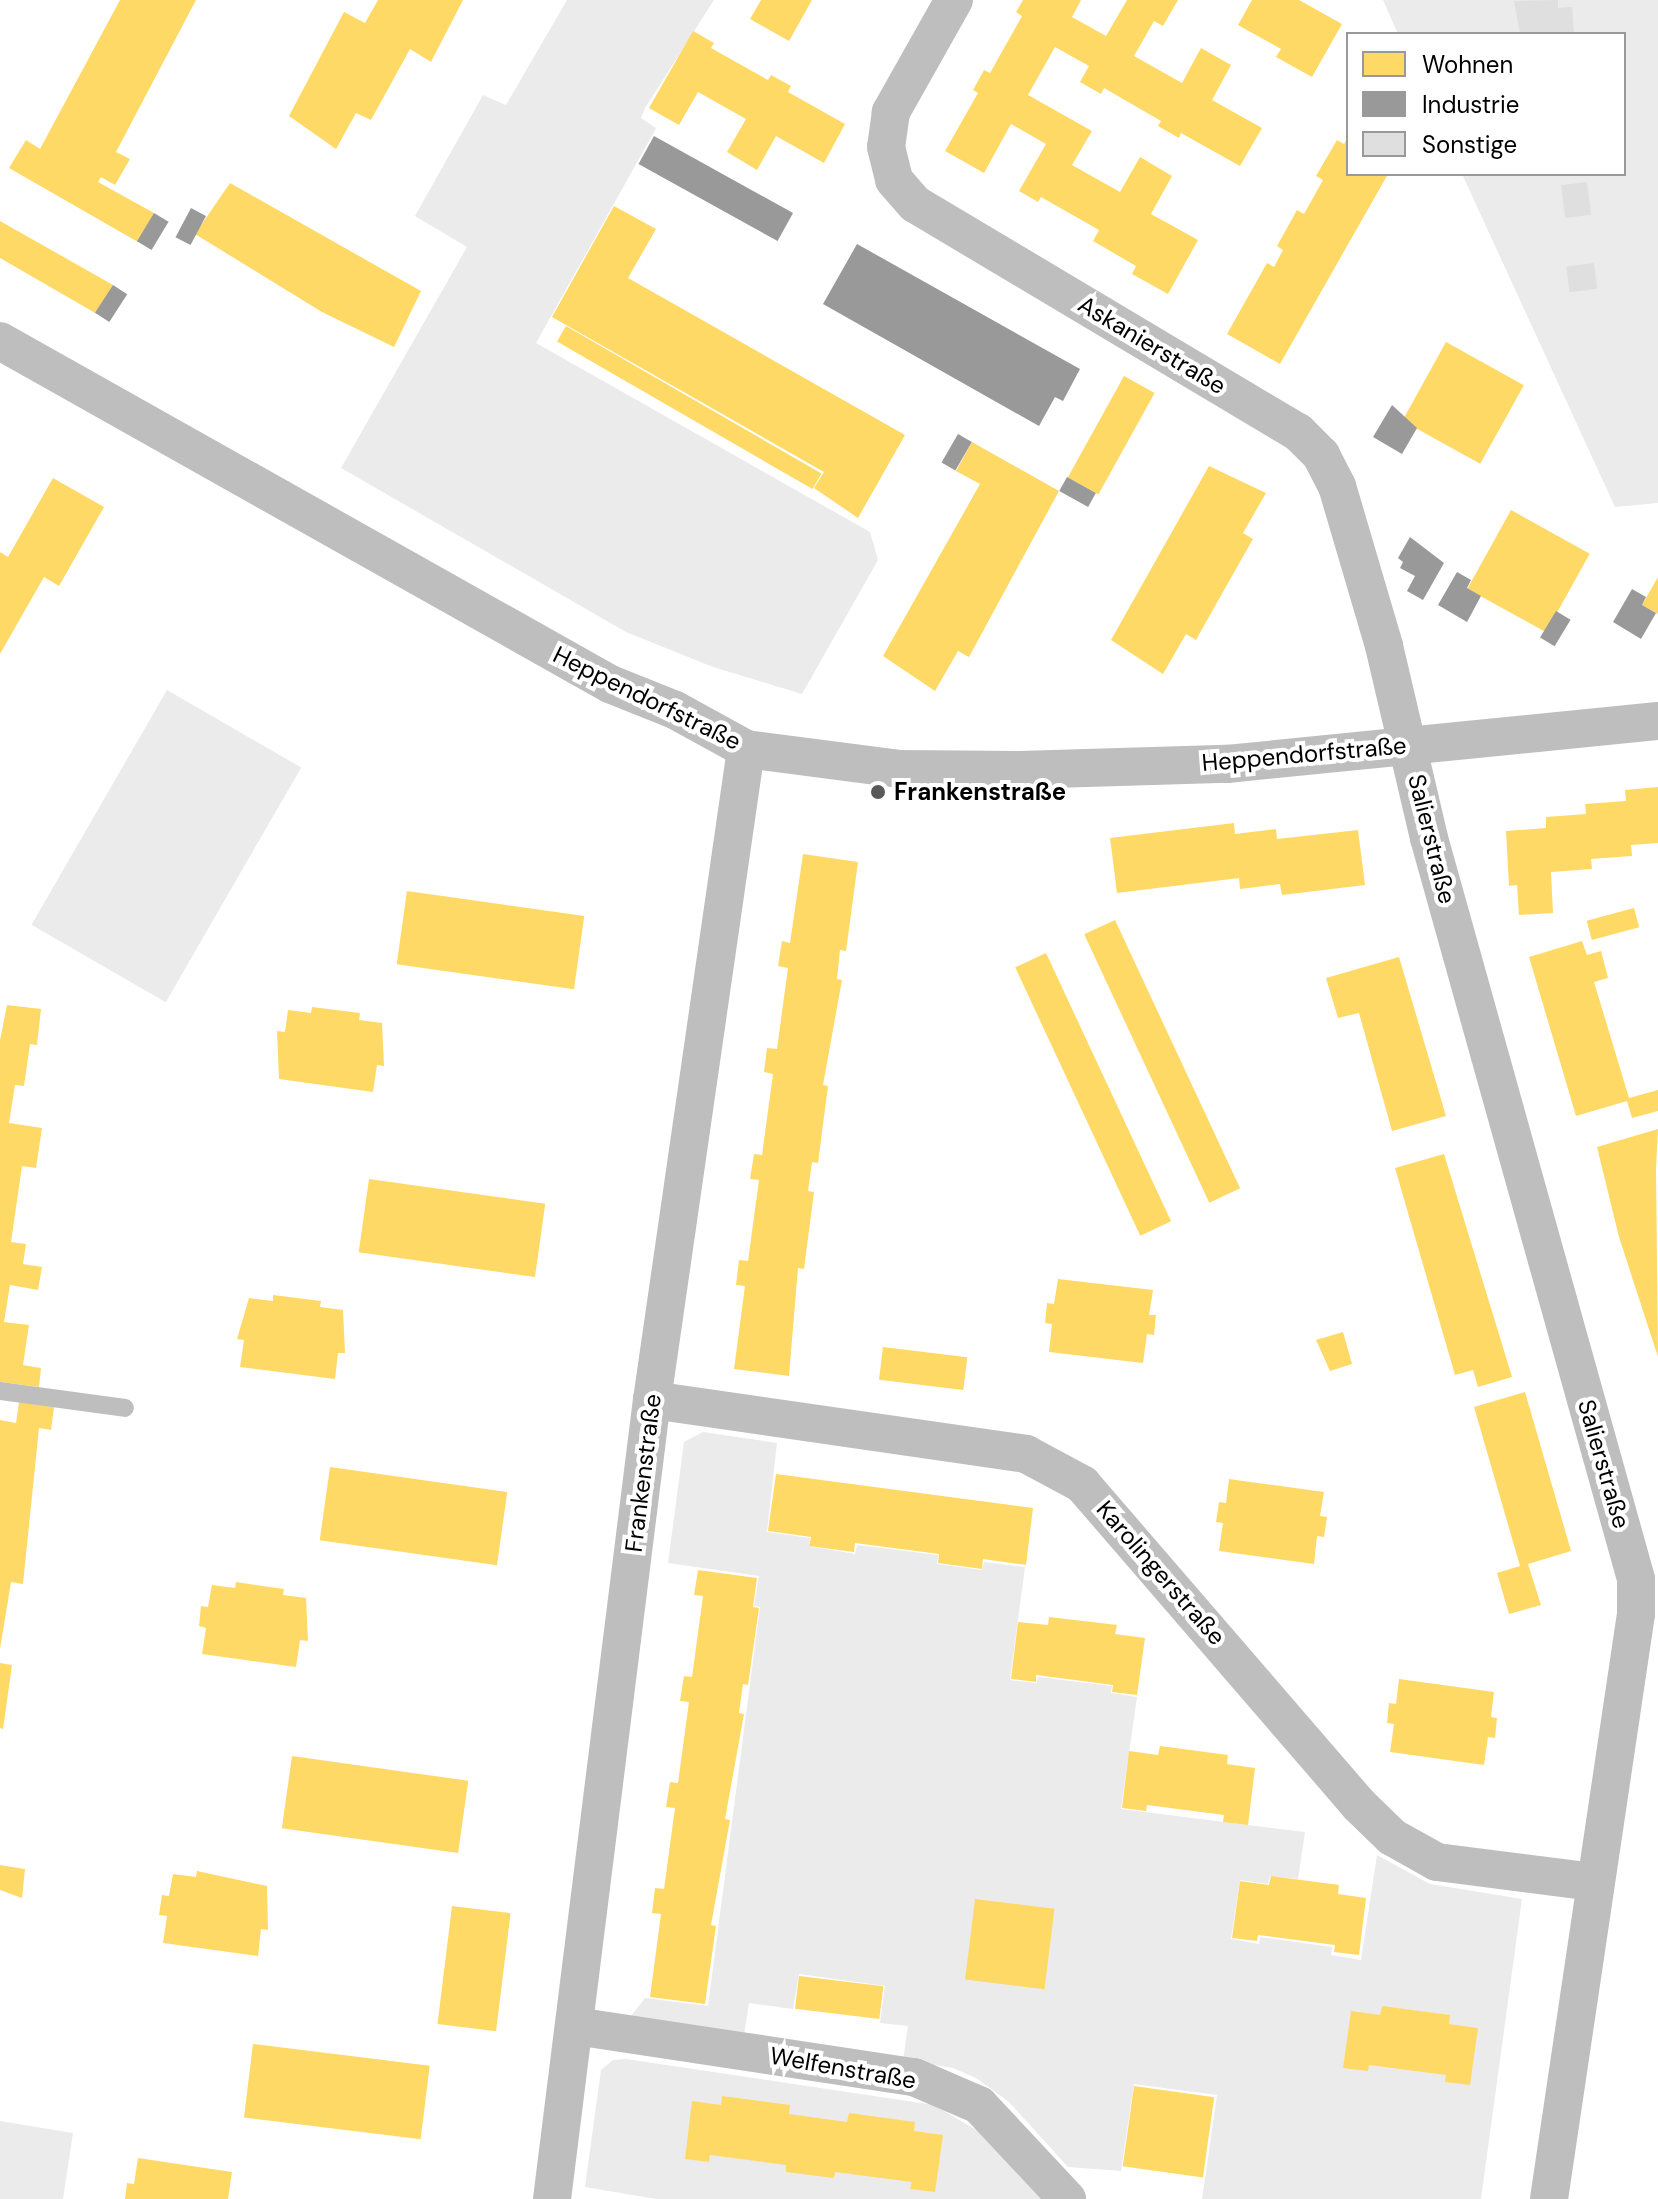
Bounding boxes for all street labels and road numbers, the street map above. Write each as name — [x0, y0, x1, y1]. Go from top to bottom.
street label: Askanierstraße — [1073, 290, 1231, 400]
street label: Heppendorfstraße — [548, 640, 746, 756]
street label: Heppendorfstraße — [1200, 731, 1408, 777]
street label: Salierstraße — [1402, 771, 1462, 907]
street label: Frankenstraße — [619, 1392, 667, 1554]
street label: Salierstraße — [1572, 1396, 1636, 1532]
street label: Karolingerstraße — [1091, 1495, 1231, 1651]
street label: Welfenstraße — [768, 2041, 918, 2095]

